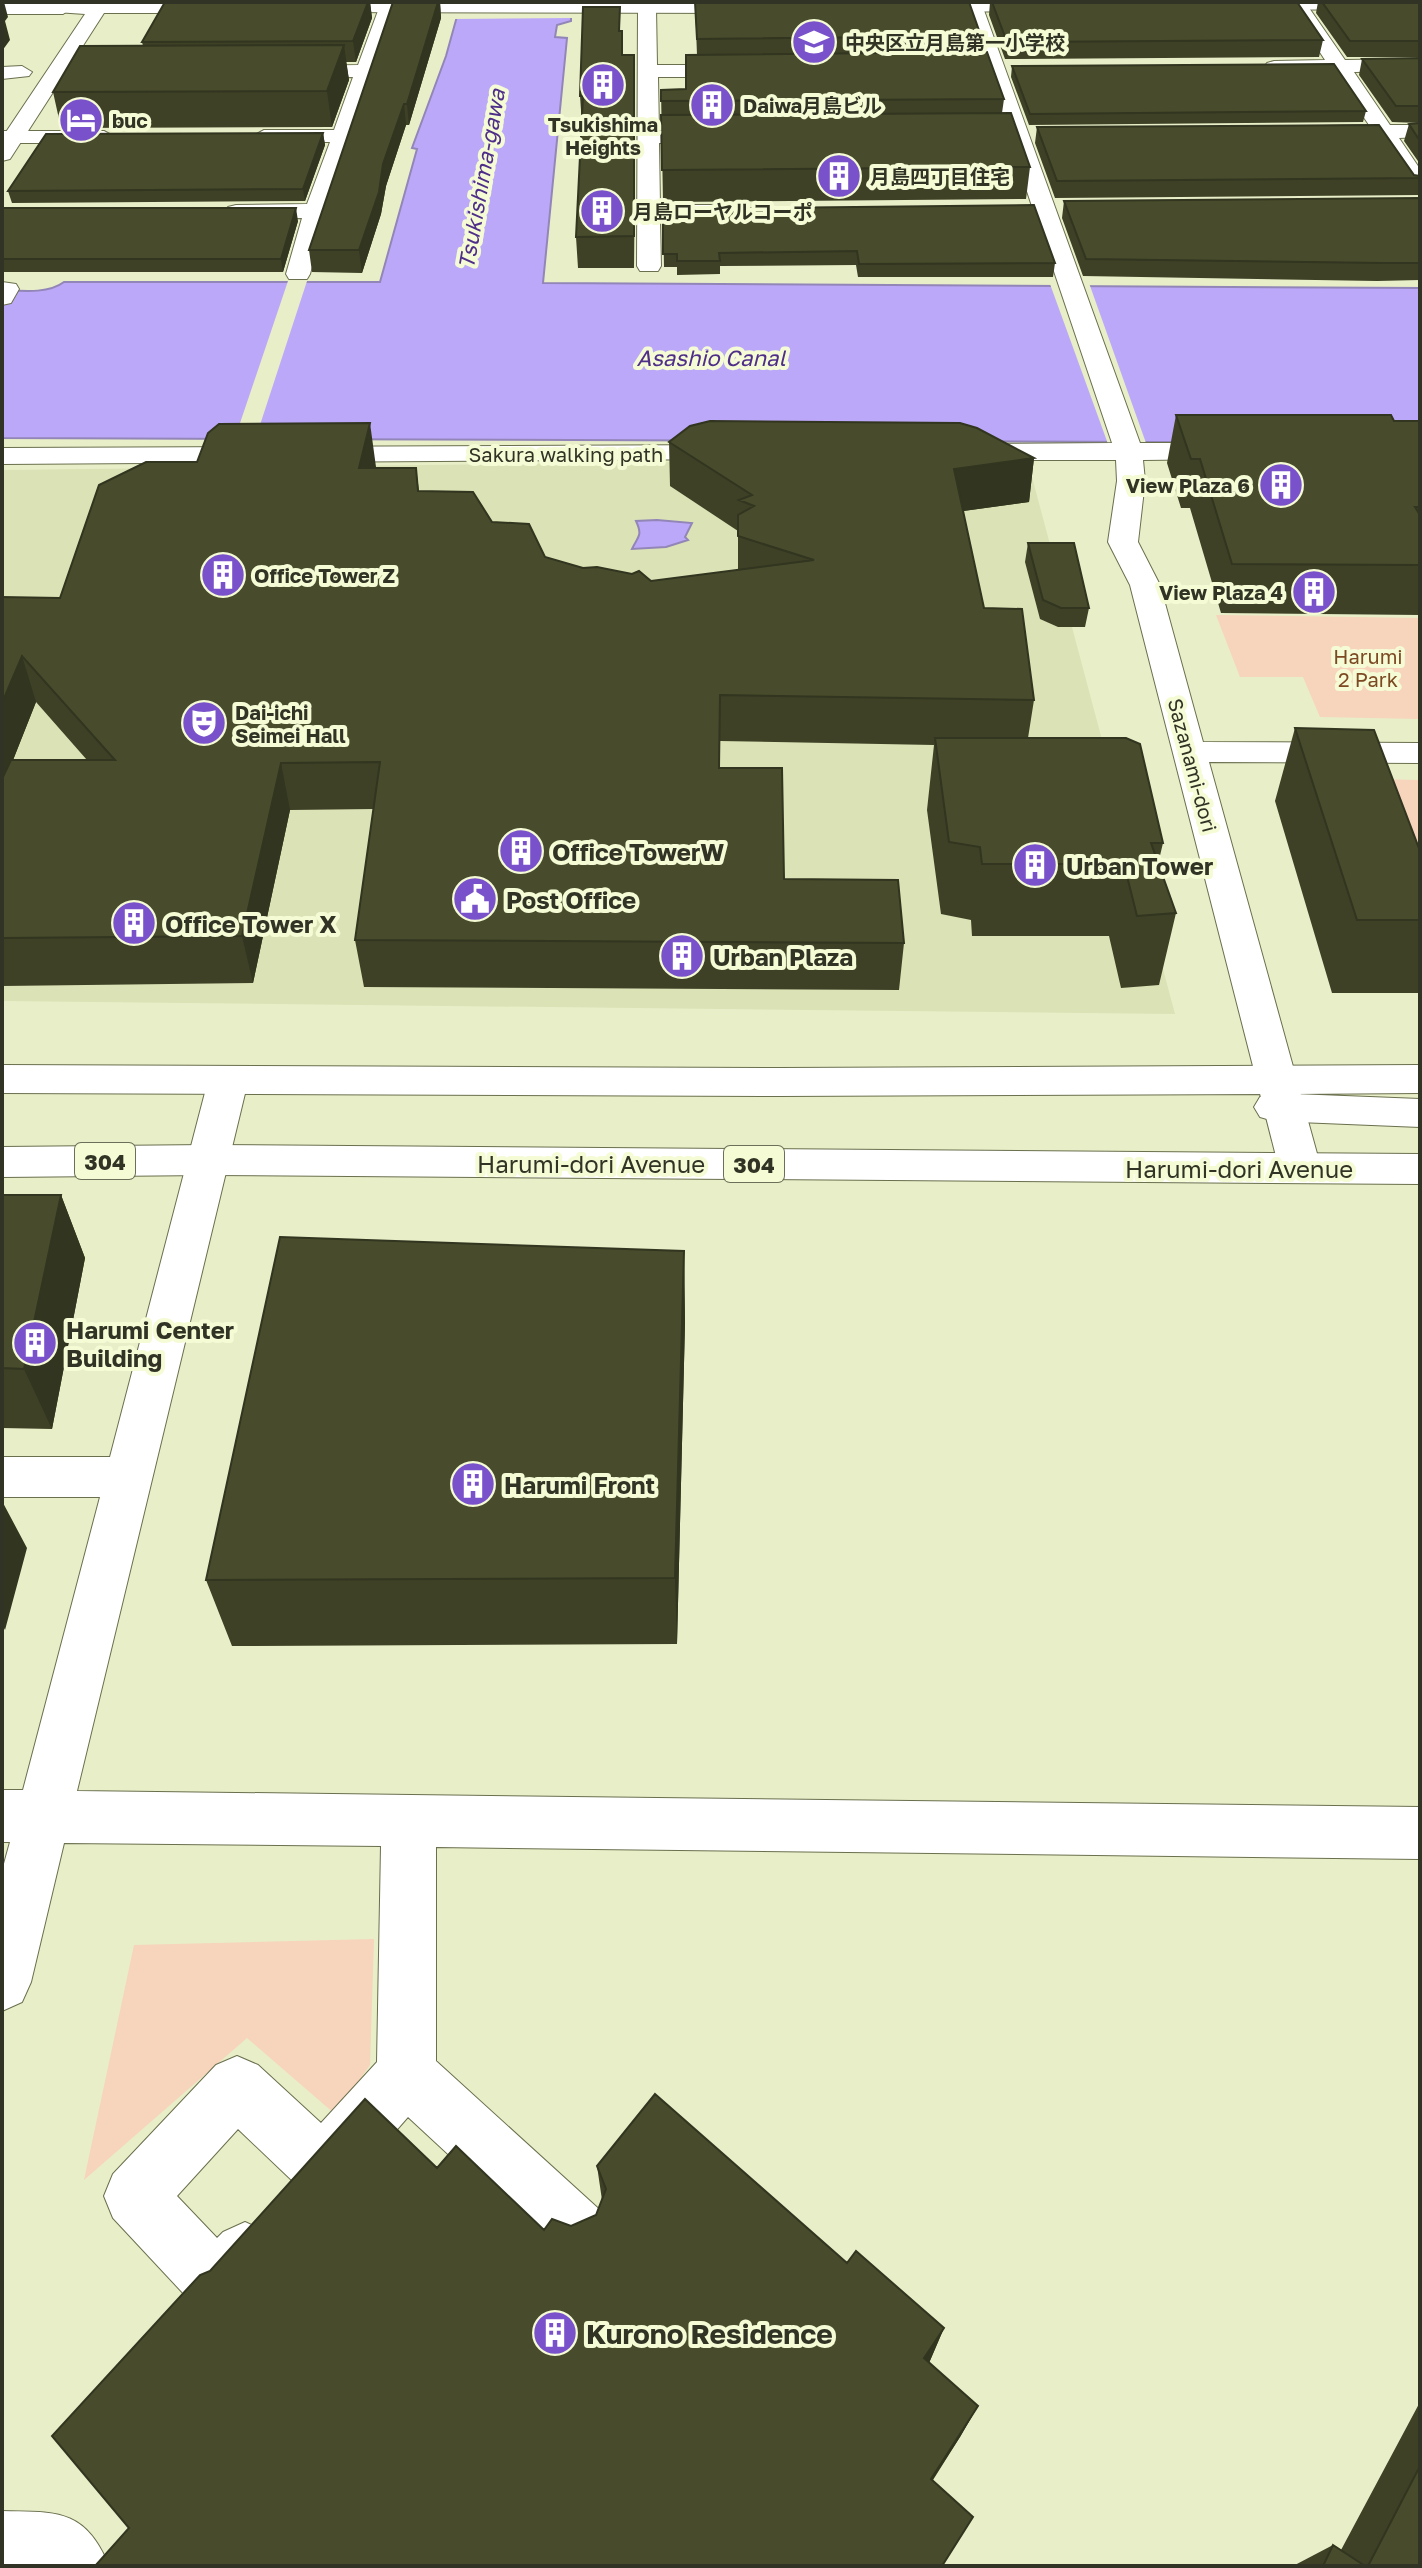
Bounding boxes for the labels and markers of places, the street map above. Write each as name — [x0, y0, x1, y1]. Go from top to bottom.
school or university icon: 中央区立月島第一小学校 — [790, 18, 838, 66]
place label: 中央区立月島第一小学校 — [845, 30, 1065, 54]
building icon: Tsukishima Heights — [579, 61, 627, 109]
building icon: Daiwa月島ビル — [688, 81, 736, 129]
place label: Daiwa月島ビル — [743, 93, 882, 117]
hotel icon: buc — [57, 96, 105, 144]
place label: buc — [112, 108, 148, 132]
place label: Tsukishima Heights — [548, 112, 658, 159]
building icon: 月島四丁目住宅 — [815, 152, 863, 200]
place label: 月島四丁目住宅 — [870, 164, 1010, 188]
building icon: 月島ローヤルコーポ — [578, 187, 626, 235]
place label: 月島ローヤルコーポ — [633, 199, 813, 223]
building icon: View Plaza 6 — [1257, 461, 1305, 509]
place label: View Plaza 6 — [1126, 473, 1250, 497]
building icon: Office Tower Z — [199, 551, 247, 599]
place label: Office Tower Z — [254, 563, 395, 587]
building icon: View Plaza 4 — [1290, 568, 1338, 616]
place label: View Plaza 4 — [1159, 580, 1283, 604]
theatre icon: Dai-ichi Seimei Hall — [180, 699, 228, 747]
place label: Dai-ichi Seimei Hall — [235, 700, 346, 747]
building icon: Office TowerW — [497, 827, 545, 875]
place label: Office TowerW — [552, 837, 724, 866]
building icon: Urban Tower — [1011, 841, 1059, 889]
place label: Urban Tower — [1066, 851, 1213, 880]
public building icon: Post Office — [451, 875, 499, 923]
place label: Post Office — [506, 885, 636, 914]
building icon: Office Tower X — [110, 899, 158, 947]
place label: Office Tower X — [165, 909, 337, 938]
building icon: Urban Plaza — [658, 932, 706, 980]
place label: Urban Plaza — [713, 942, 853, 971]
place label: Harumi Center Building — [66, 1315, 234, 1372]
building icon: Harumi Center Building — [11, 1319, 59, 1367]
building icon: Harumi Front — [449, 1460, 497, 1508]
place label: Harumi Front — [504, 1470, 655, 1499]
building icon: Kurono Residence — [531, 2309, 579, 2357]
place label: Kurono Residence — [586, 2317, 833, 2350]

